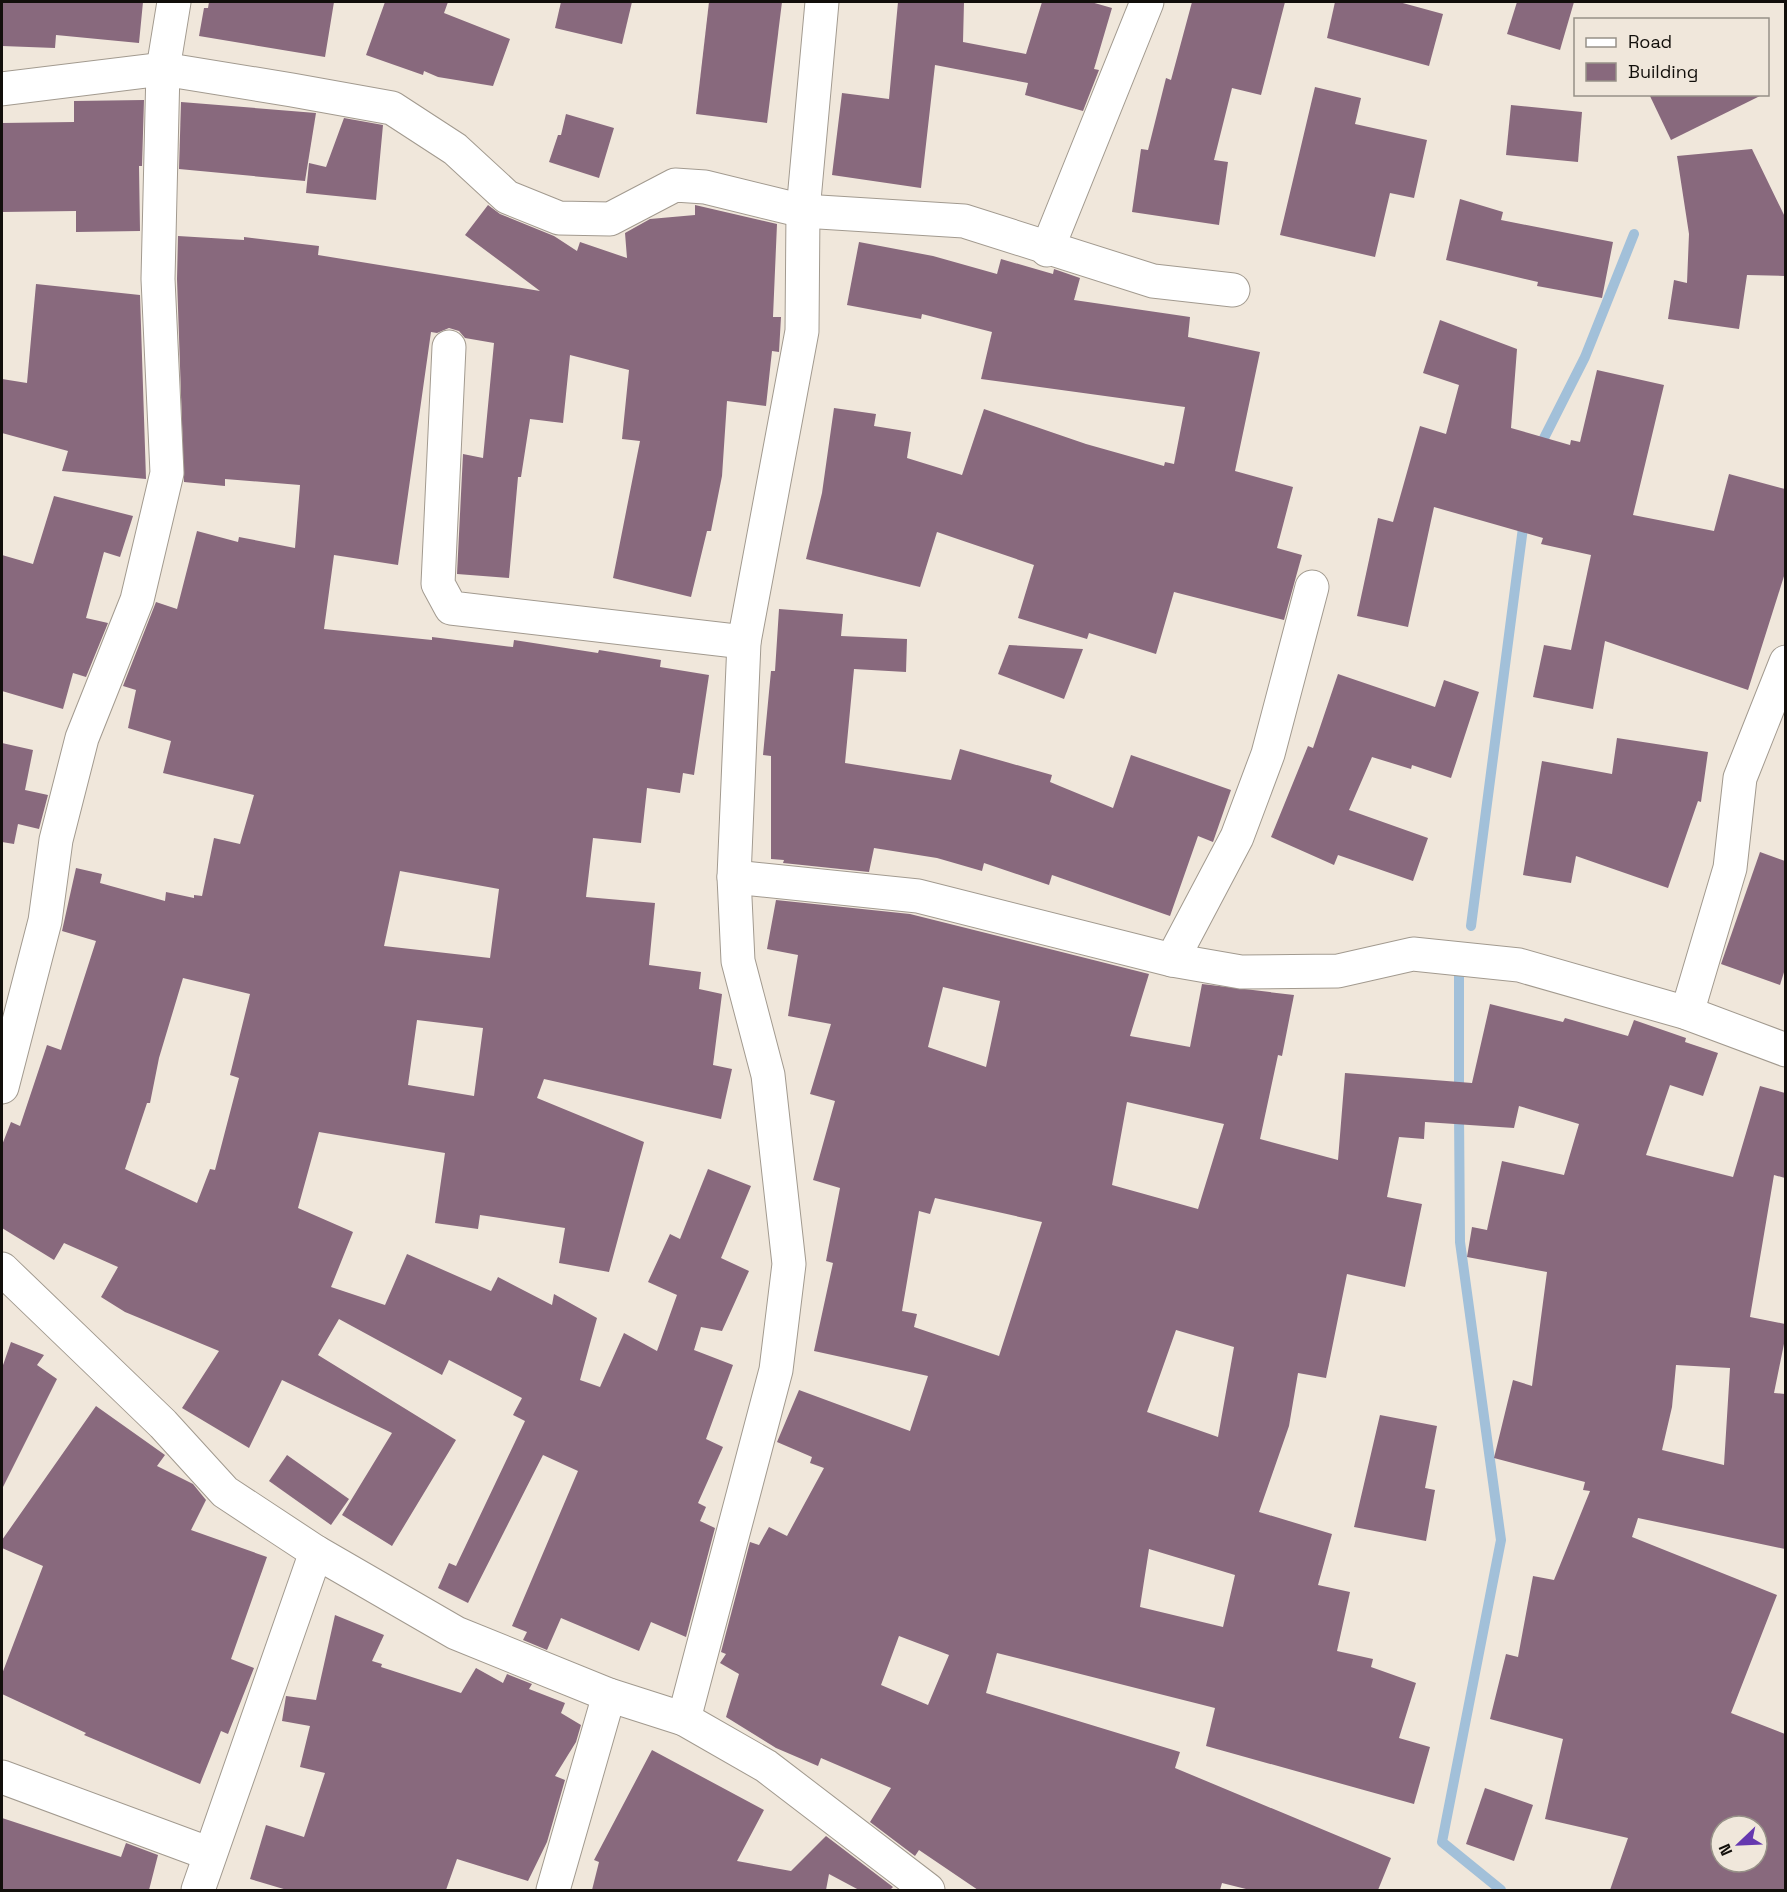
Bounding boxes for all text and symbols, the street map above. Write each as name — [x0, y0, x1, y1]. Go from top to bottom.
legend — [1574, 18, 1769, 96]
text: Road — [1628, 30, 1672, 53]
text: Building — [1628, 60, 1698, 83]
north arrow — [1709, 1814, 1769, 1874]
text: N — [1714, 1841, 1737, 1859]

